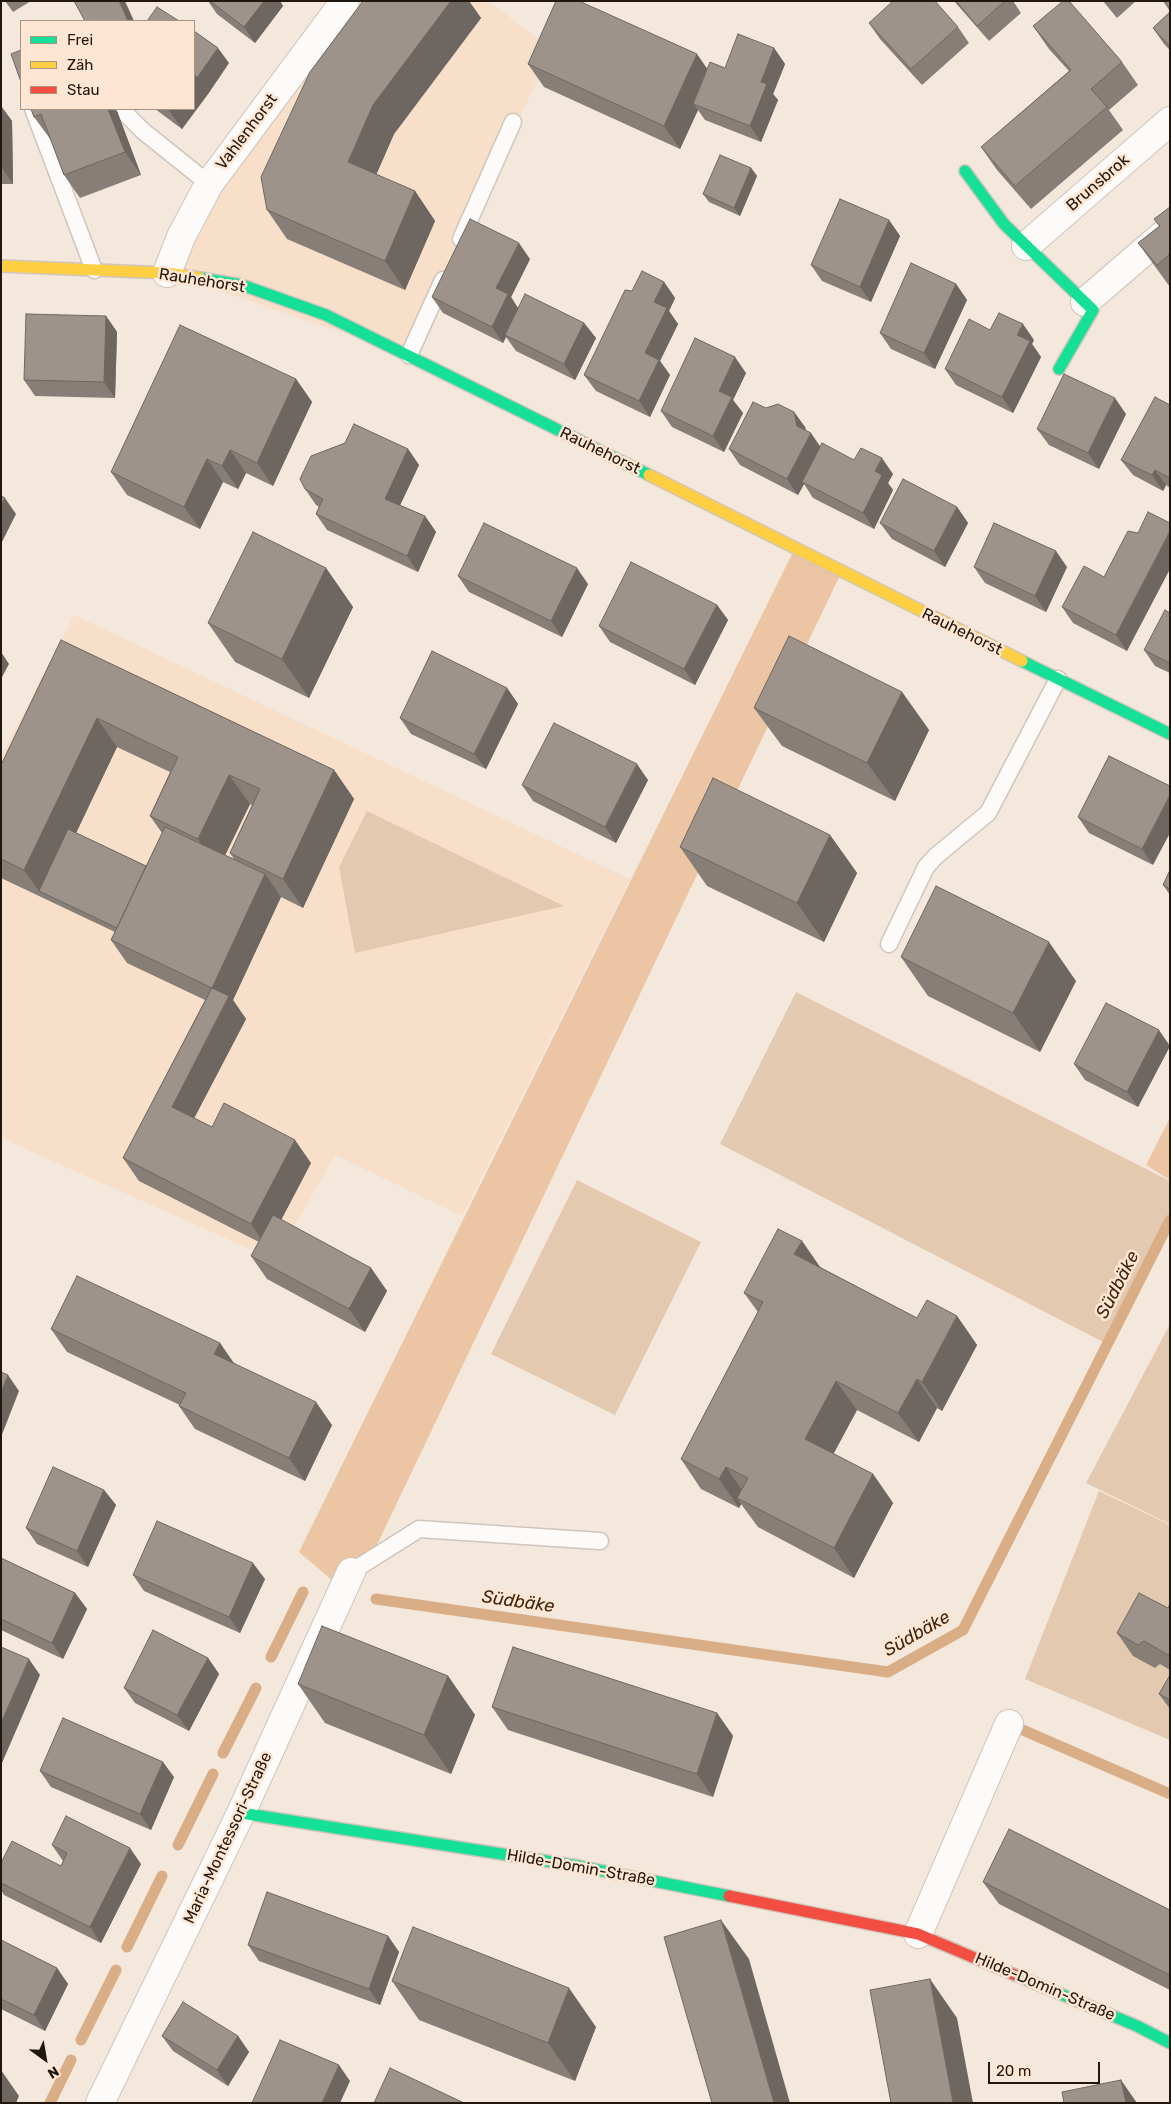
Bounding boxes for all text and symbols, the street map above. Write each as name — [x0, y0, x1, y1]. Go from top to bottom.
legend — [20, 20, 195, 110]
text: Frei — [67, 31, 93, 49]
text: Zäh — [67, 56, 93, 74]
text: Stau — [67, 81, 100, 99]
street label: Vahlenhorst — [212, 90, 282, 174]
street label: Brunsbrok — [1063, 150, 1133, 216]
street label: Rauhehorst — [158, 265, 246, 297]
street label: Rauhehorst — [557, 423, 643, 479]
street label: Rauhehorst — [919, 604, 1005, 660]
water label: Südbäke — [1092, 1248, 1144, 1322]
water label: Südbäke — [480, 1586, 556, 1618]
water label: Südbäke — [880, 1606, 954, 1662]
street label: Maria-Montessori-Straße — [180, 1749, 276, 1927]
street label: Hilde-Domin-Straße — [505, 1846, 657, 1890]
street label: Hilde-Domin-Straße — [972, 1949, 1118, 2025]
north arrow — [20, 2034, 70, 2084]
scale bar — [991, 2052, 1104, 2084]
text: N — [44, 2062, 62, 2082]
text: 20 m — [996, 2062, 1031, 2080]

